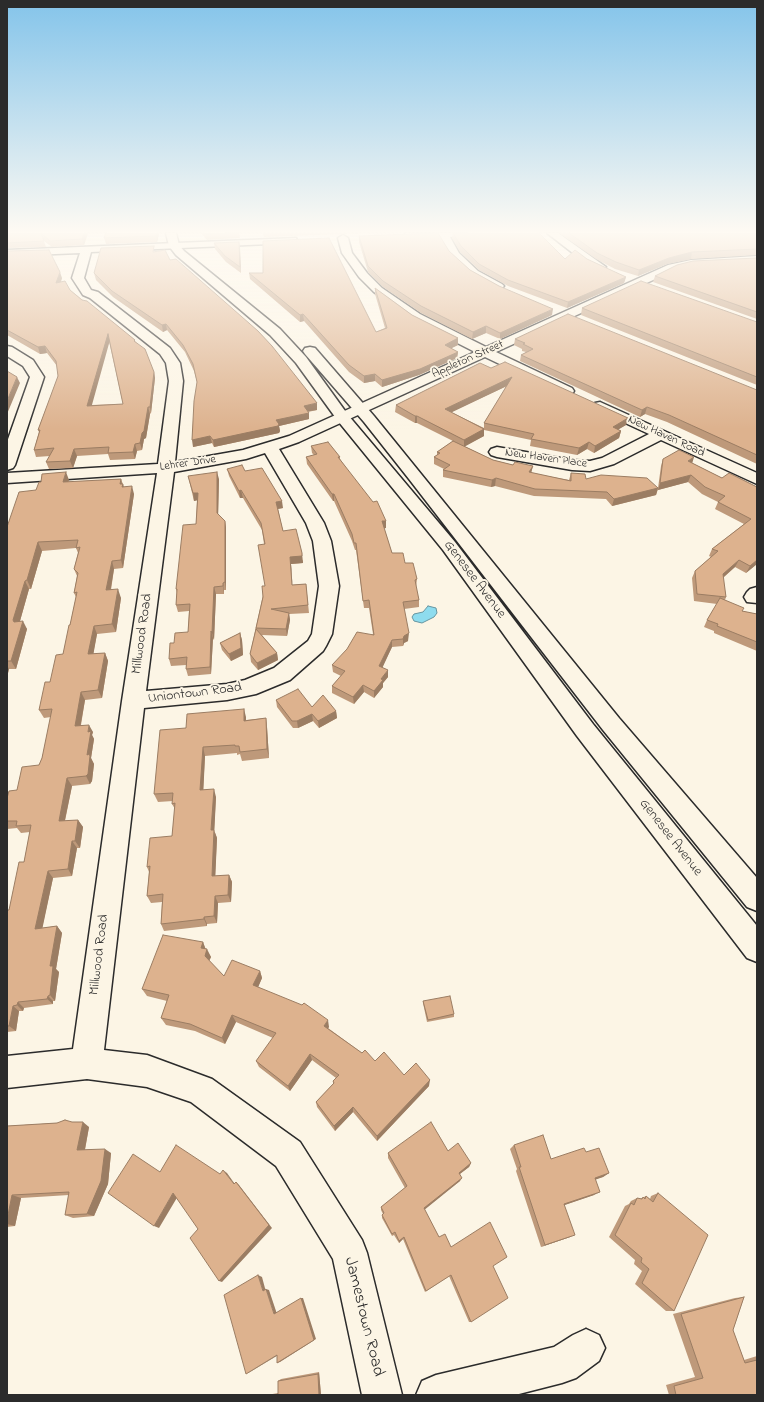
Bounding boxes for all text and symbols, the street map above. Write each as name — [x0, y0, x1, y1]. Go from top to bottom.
street label: Appleton Street — [430, 338, 506, 382]
street label: New Haven Road — [625, 413, 707, 461]
street label: New Haven Place — [504, 446, 588, 472]
street label: Lehrer Drive — [159, 453, 217, 475]
street label: Genesee Avenue — [439, 538, 509, 622]
street label: Millwood Road — [129, 593, 157, 675]
street label: Uniontown Road — [147, 680, 243, 708]
street label: Genesee Avenue — [635, 796, 705, 880]
street label: Millwood Road — [87, 914, 113, 996]
street label: Jamestown Road — [338, 1255, 388, 1379]

